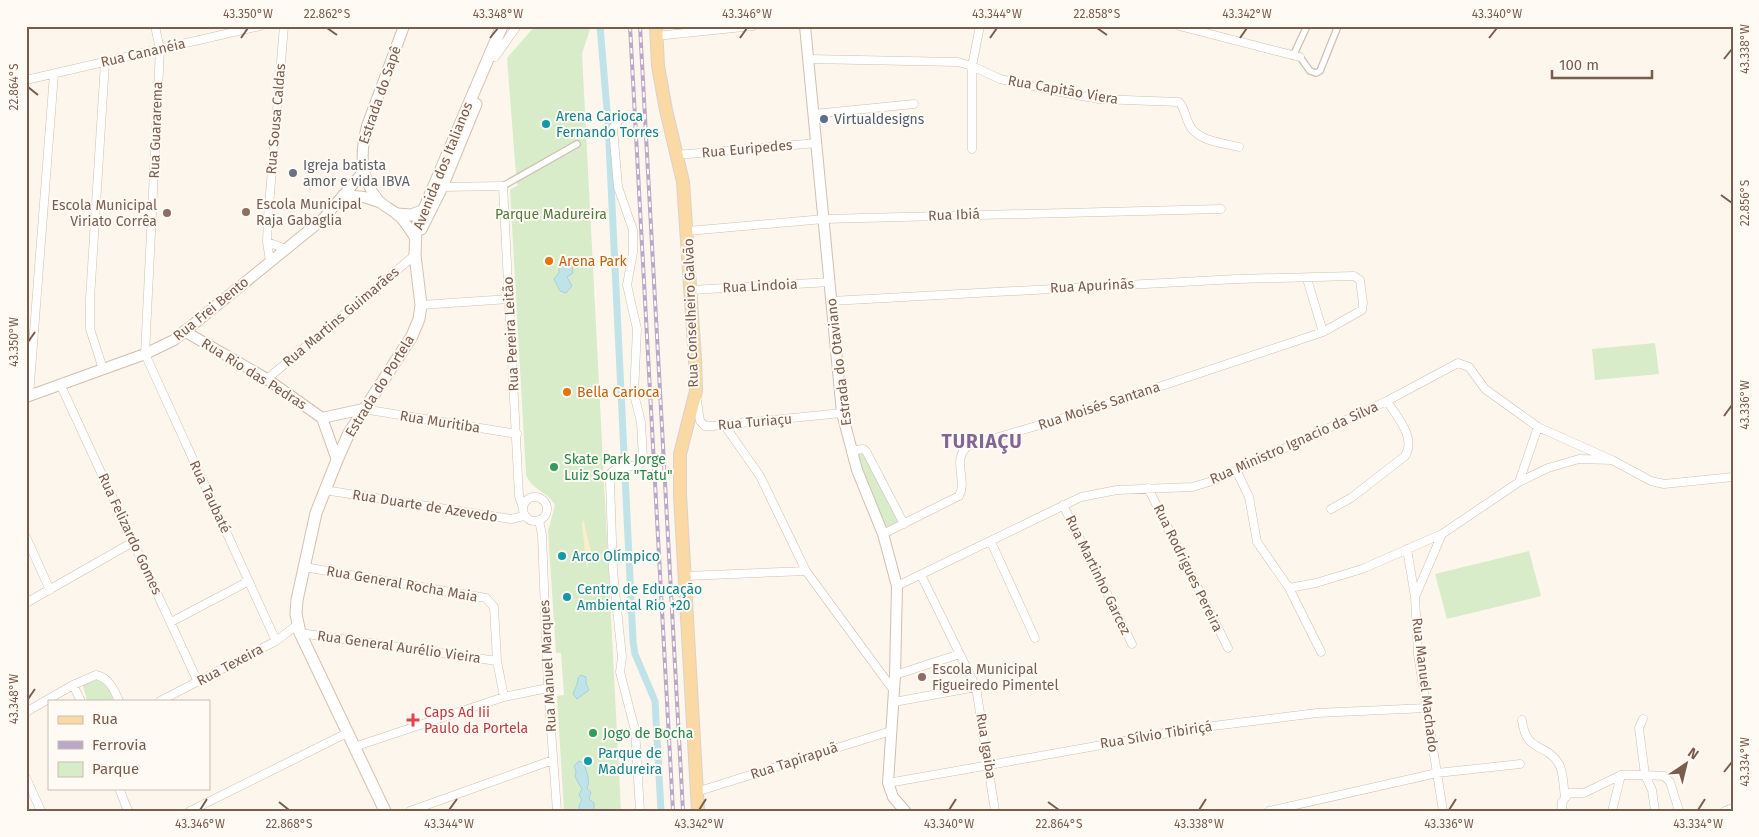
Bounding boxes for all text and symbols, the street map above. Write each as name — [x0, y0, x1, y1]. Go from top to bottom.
text: 43.350°W — [223, 7, 273, 21]
text: 22.862°S — [304, 7, 351, 21]
text: 43.348°W — [473, 7, 523, 21]
text: 43.346°W — [722, 7, 772, 21]
text: 43.344°W — [972, 7, 1022, 21]
text: 22.858°S — [1074, 7, 1121, 21]
text: 43.342°W — [1222, 7, 1272, 21]
text: 43.340°W — [1472, 7, 1522, 21]
text: 43.338°W — [1738, 24, 1752, 74]
street label: Rua Cananéia — [99, 35, 187, 71]
street label: Estrada do Sapê — [355, 44, 405, 146]
scale bar — [1552, 48, 1652, 80]
text: 100 m — [1559, 56, 1599, 74]
street label: Rua Sousa Caldas — [263, 62, 289, 175]
text: 22.864°S — [7, 63, 21, 110]
street label: Rua Capitão Viera — [1006, 72, 1120, 108]
street label: Rua Guararema — [146, 81, 166, 179]
street label: Avenida dos Italianos — [410, 99, 477, 232]
place label: Arena Carioca Fernando Torres — [556, 108, 659, 141]
place label: Virtualdesigns — [834, 111, 925, 128]
marker: Virtualdesigns — [818, 113, 830, 125]
marker: Arena Carioca Fernando Torres — [540, 118, 552, 130]
street label: Rua Euripedes — [701, 137, 794, 161]
place label: Igreja batista amor e vida IBVA — [303, 157, 410, 190]
marker: Igreja batista amor e vida IBVA — [287, 167, 299, 179]
text: 22.856°S — [1738, 179, 1752, 226]
place label: Escola Municipal Raja Gabaglia — [256, 196, 362, 229]
place label: Escola Municipal Viriato Corrêa — [52, 197, 157, 230]
marker: Escola Municipal Raja Gabaglia — [240, 206, 252, 218]
park label: Parque Madureira — [495, 206, 607, 223]
street label: Rua Ibiá — [928, 206, 980, 224]
marker: Escola Municipal Viriato Corrêa — [161, 207, 173, 219]
street label: Rua Conselheiro Galvão — [680, 238, 702, 388]
place label: Arena Park — [559, 253, 628, 270]
marker: Arena Park — [543, 255, 555, 267]
street label: Rua Martins Guimarães — [279, 263, 403, 371]
street label: Rua Frei Bento — [170, 273, 252, 345]
street label: Rua Apurinãs — [1050, 275, 1135, 297]
street label: Rua Pereira Leitão — [500, 276, 522, 392]
street label: Rua Lindoia — [722, 276, 798, 296]
street label: Estrada do Otaviano — [823, 297, 855, 427]
text: 43.350°W — [7, 317, 21, 367]
street label: Estrada do Portela — [342, 332, 418, 440]
street label: Rua Rio das Pedras — [198, 335, 310, 414]
street label: Rua Moisés Santana — [1036, 378, 1162, 434]
text: 43.336°W — [1738, 380, 1752, 430]
place label: Bella Carioca — [577, 384, 660, 401]
marker: Bella Carioca — [561, 386, 573, 398]
street label: Rua Ministro Ignacio da Silva — [1207, 398, 1381, 488]
street label: Rua Muritiba — [399, 407, 481, 437]
street label: Rua Turiaçu — [717, 410, 793, 434]
district label: TURIAÇU — [941, 430, 1023, 454]
place label: Skate Park Jorge Luiz Souza "Tatu" — [564, 451, 673, 484]
street label: Rua Taubaté — [186, 458, 234, 536]
marker: Skate Park Jorge Luiz Souza "Tatu" — [548, 461, 560, 473]
street label: Rua Felizardo Gomes — [94, 471, 166, 598]
street label: Rua Duarte de Azevedo — [351, 486, 499, 526]
street label: Rua Rodrigues Pereira — [1150, 501, 1226, 635]
street label: Rua Martinho Garcez — [1062, 513, 1134, 637]
place label: Arco Olímpico — [572, 548, 660, 565]
marker: Arco Olímpico — [556, 550, 568, 562]
street label: Rua General Rocha Maia — [325, 562, 479, 606]
place label: Centro de Educação Ambiental Rio +20 — [577, 581, 702, 614]
marker: Centro de Educação Ambiental Rio +20 — [561, 591, 573, 603]
street label: Rua Manuel Marques — [536, 599, 560, 733]
street label: Rua Manuel Machado — [1408, 617, 1442, 753]
street label: Rua General Aurélio Vieira — [316, 627, 482, 667]
street label: Rua Texeira — [194, 640, 266, 690]
place label: Escola Municipal Figueiredo Pimentel — [932, 661, 1059, 694]
marker: Escola Municipal Figueiredo Pimentel — [916, 671, 928, 683]
text: 43.348°W — [7, 674, 21, 724]
legend — [48, 700, 210, 790]
place label: Caps Ad Iii Paulo da Portela — [424, 704, 528, 737]
text: Rua — [92, 710, 118, 728]
street label: Rua Igaiba — [972, 712, 1000, 780]
marker: Caps Ad Iii Paulo da Portela — [406, 713, 420, 727]
street label: Rua Sílvio Tibiriçá — [1099, 718, 1213, 752]
place label: Jogo de Bocha — [603, 725, 693, 742]
marker: Jogo de Bocha — [587, 727, 599, 739]
text: Ferrovia — [92, 736, 147, 754]
text: 43.334°W — [1738, 737, 1752, 787]
street label: Rua Tapirapuã — [748, 739, 840, 783]
north arrow — [1662, 740, 1712, 790]
text: N — [1684, 744, 1702, 763]
place label: Parque de Madureira — [598, 745, 662, 778]
marker: Parque de Madureira — [582, 755, 594, 767]
text: Parque — [92, 760, 139, 778]
text: 43.346°W — [175, 817, 225, 831]
text: 22.868°S — [265, 817, 313, 831]
text: 43.344°W — [424, 817, 474, 831]
text: 43.342°W — [674, 817, 724, 831]
text: 43.340°W — [924, 817, 974, 831]
text: 22.864°S — [1036, 817, 1083, 831]
text: 43.338°W — [1174, 817, 1224, 831]
text: 43.336°W — [1424, 817, 1474, 831]
text: 43.334°W — [1673, 817, 1723, 831]

